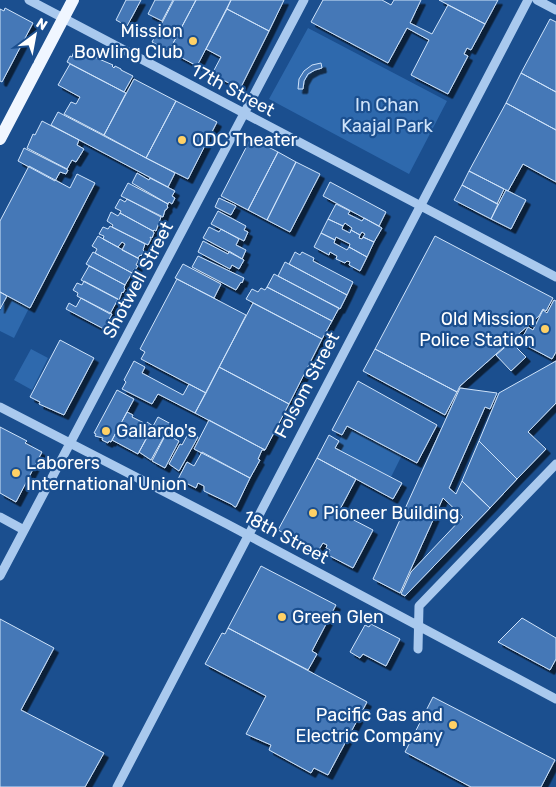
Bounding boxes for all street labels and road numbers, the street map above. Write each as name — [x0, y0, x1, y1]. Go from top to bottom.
street label: 17th Street — [187, 59, 279, 121]
street label: Shotwell Street — [98, 218, 178, 342]
street label: Folsom Street — [270, 328, 344, 442]
street label: 18th Street — [240, 505, 332, 569]

